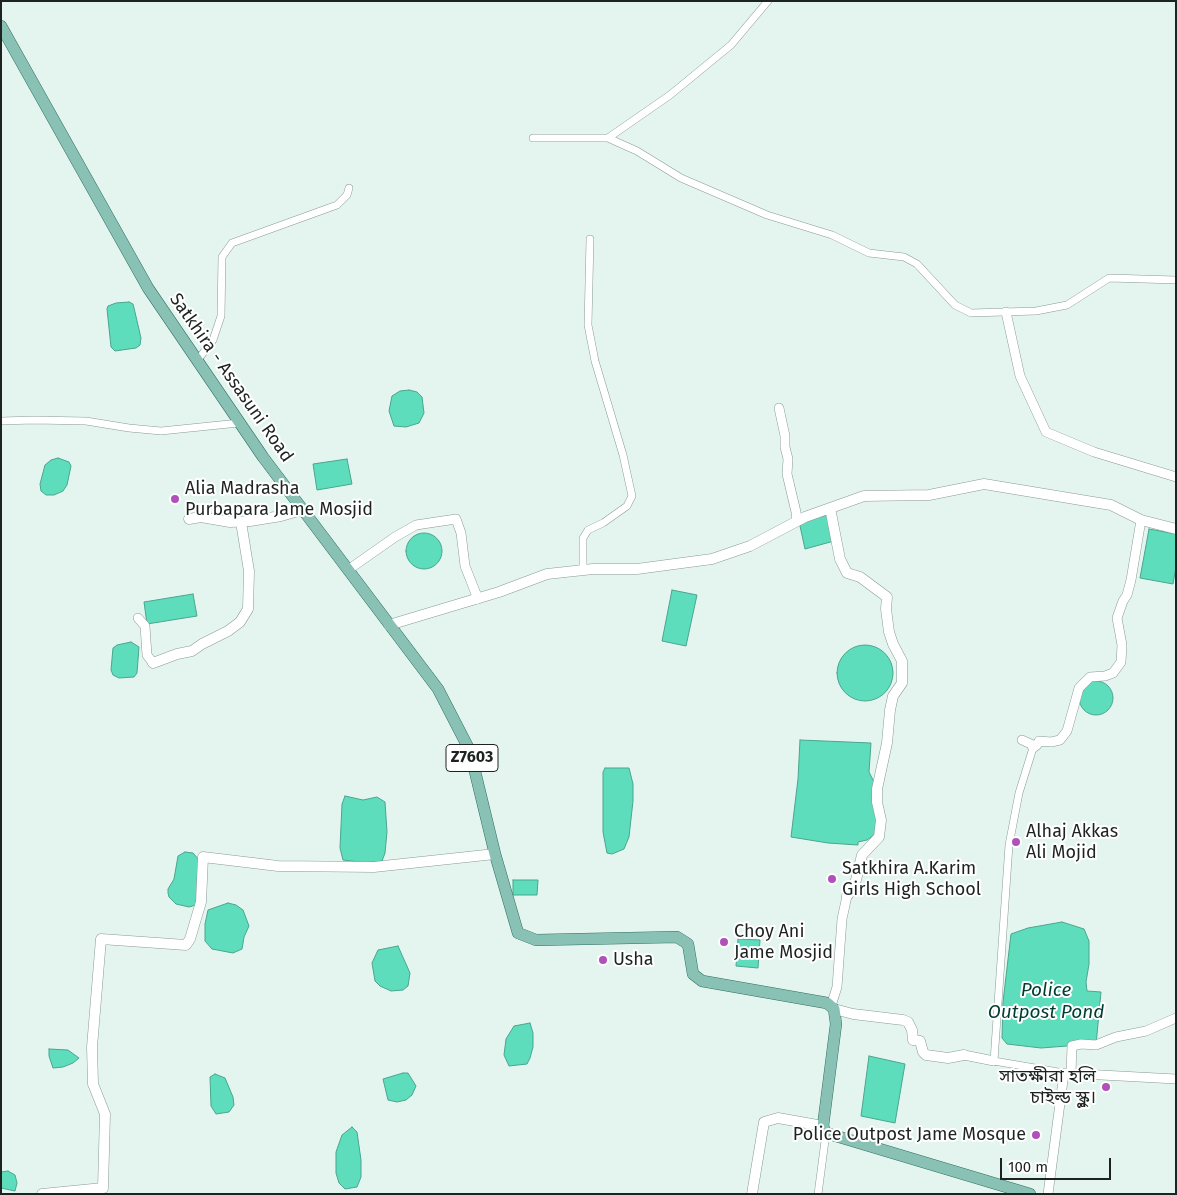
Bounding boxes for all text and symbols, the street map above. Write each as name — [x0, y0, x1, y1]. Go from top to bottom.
street label: Satkhira - Assasuni Road — [165, 289, 297, 467]
place label: Alia Madrasha Purbapara Jame Mosjid — [185, 478, 373, 520]
marker: Alia Madrasha Purbapara Jame Mosjid — [169, 493, 181, 505]
road number: Z7603 — [446, 744, 498, 771]
place label: Alhaj Akkas Ali Mojid — [1026, 821, 1118, 864]
marker: Alhaj Akkas Ali Mojid — [1010, 836, 1022, 848]
place label: Satkhira A.Karim Girls High School — [842, 858, 981, 901]
marker: Satkhira A.Karim Girls High School — [826, 873, 838, 885]
place label: Choy Ani Jame Mosjid — [734, 921, 833, 964]
marker: Choy Ani Jame Mosjid — [718, 936, 730, 948]
place label: Usha — [613, 949, 654, 971]
marker: Usha — [597, 954, 609, 966]
water label: Police Outpost Pond — [988, 980, 1104, 1024]
place label: সাতক্ষীরা হলি চাইল্ড স্কুল। — [999, 1066, 1096, 1108]
marker: সাতক্ষীরা হলি চাইল্ড স্কুল। — [1100, 1081, 1112, 1093]
place label: Police Outpost Jame Mosque — [793, 1124, 1026, 1146]
marker: Police Outpost Jame Mosque — [1030, 1129, 1042, 1141]
scale bar — [1002, 1148, 1113, 1180]
text: 100 m — [1008, 1158, 1048, 1176]

